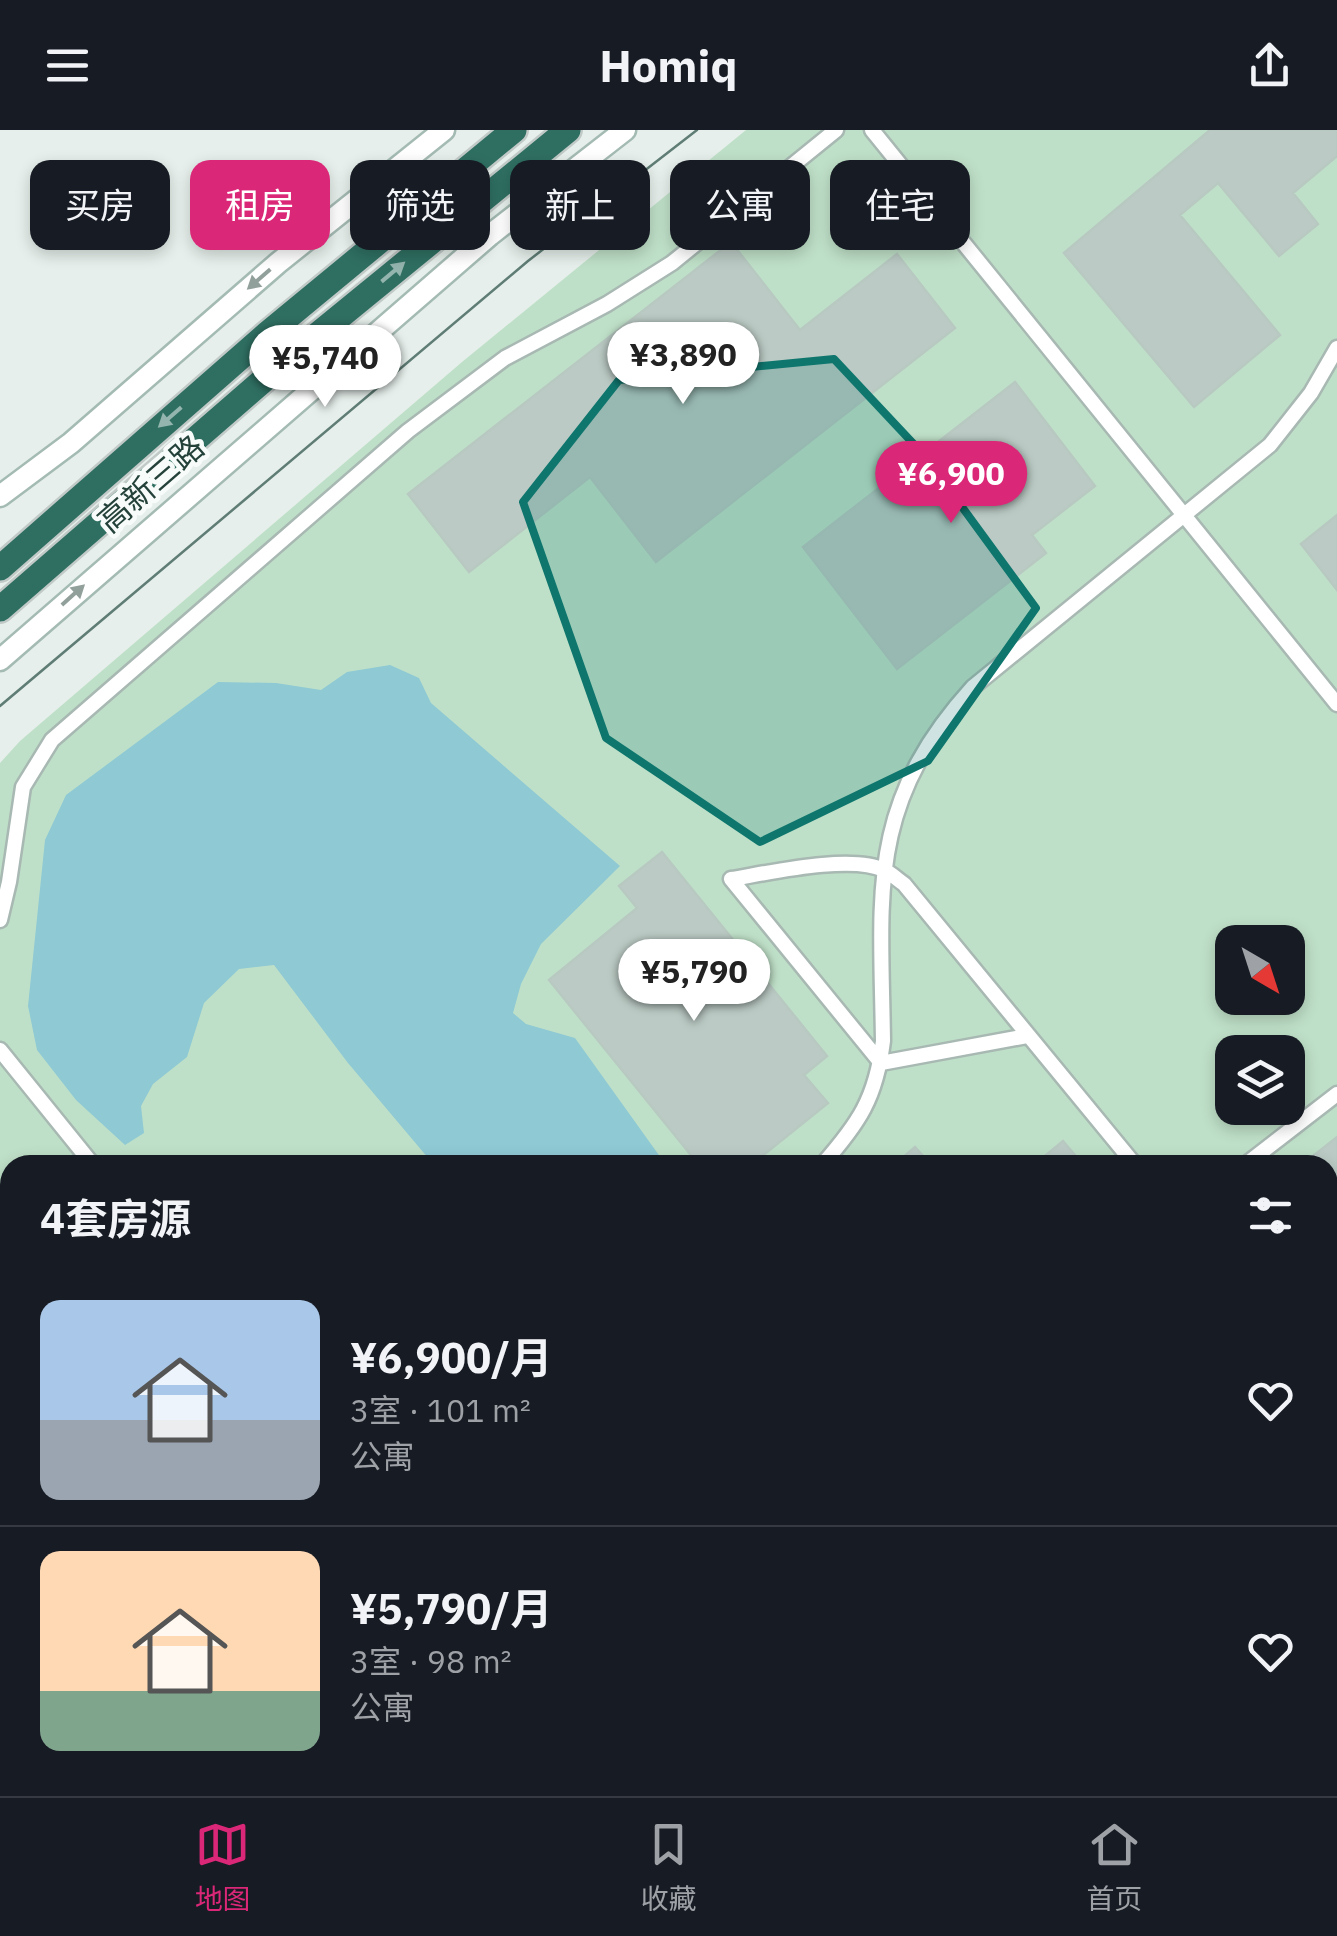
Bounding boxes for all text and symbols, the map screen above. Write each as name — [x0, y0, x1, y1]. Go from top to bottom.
text: Homiq — [599, 36, 738, 94]
icon: menu — [40, 38, 95, 93]
icon: share — [1242, 38, 1297, 93]
chip: 买房 — [30, 160, 170, 250]
chip: 租房 — [190, 160, 330, 250]
chip: 筛选 — [350, 160, 490, 250]
chip: 新上 — [510, 160, 650, 250]
chip: 公寓 — [670, 160, 810, 250]
chip: 住宅 — [830, 160, 970, 250]
one-way arrow — [381, 262, 406, 283]
one-way arrow — [247, 268, 272, 290]
pin: ¥3,890 — [602, 322, 764, 407]
pin: ¥5,740 — [244, 325, 406, 410]
text: ¥3,890 — [629, 333, 737, 375]
text: ¥5,740 — [271, 336, 379, 378]
one-way arrow — [158, 406, 183, 427]
street label: 高新三路 — [88, 425, 212, 541]
pin: ¥6,900 — [870, 441, 1032, 526]
text: ¥6,900 — [897, 452, 1005, 494]
one-way arrow — [60, 585, 85, 607]
north arrow — [1215, 925, 1305, 1015]
map controls — [1215, 925, 1305, 1125]
pin: ¥5,790 — [613, 939, 775, 1024]
text: ¥5,790 — [640, 950, 748, 992]
button: layers — [1215, 1035, 1305, 1125]
icon: filters — [1243, 1188, 1298, 1243]
text: 4套房源 — [40, 1191, 191, 1246]
text: ¥6,900/月 — [350, 1330, 552, 1385]
icon: home — [120, 1340, 240, 1460]
icon: heart — [1243, 1373, 1298, 1428]
text: 3室 · 101 m² — [350, 1389, 531, 1431]
text: 公寓 — [350, 1435, 414, 1477]
text: ¥5,790/月 — [350, 1581, 552, 1636]
icon: home — [120, 1591, 240, 1711]
icon: heart — [1243, 1624, 1298, 1679]
text: 3室 · 98 m² — [350, 1640, 512, 1682]
text: 公寓 — [350, 1686, 414, 1728]
tab: 地图 — [195, 1817, 251, 1917]
tab: 收藏 — [640, 1817, 696, 1917]
tab: 首页 — [1086, 1817, 1142, 1917]

